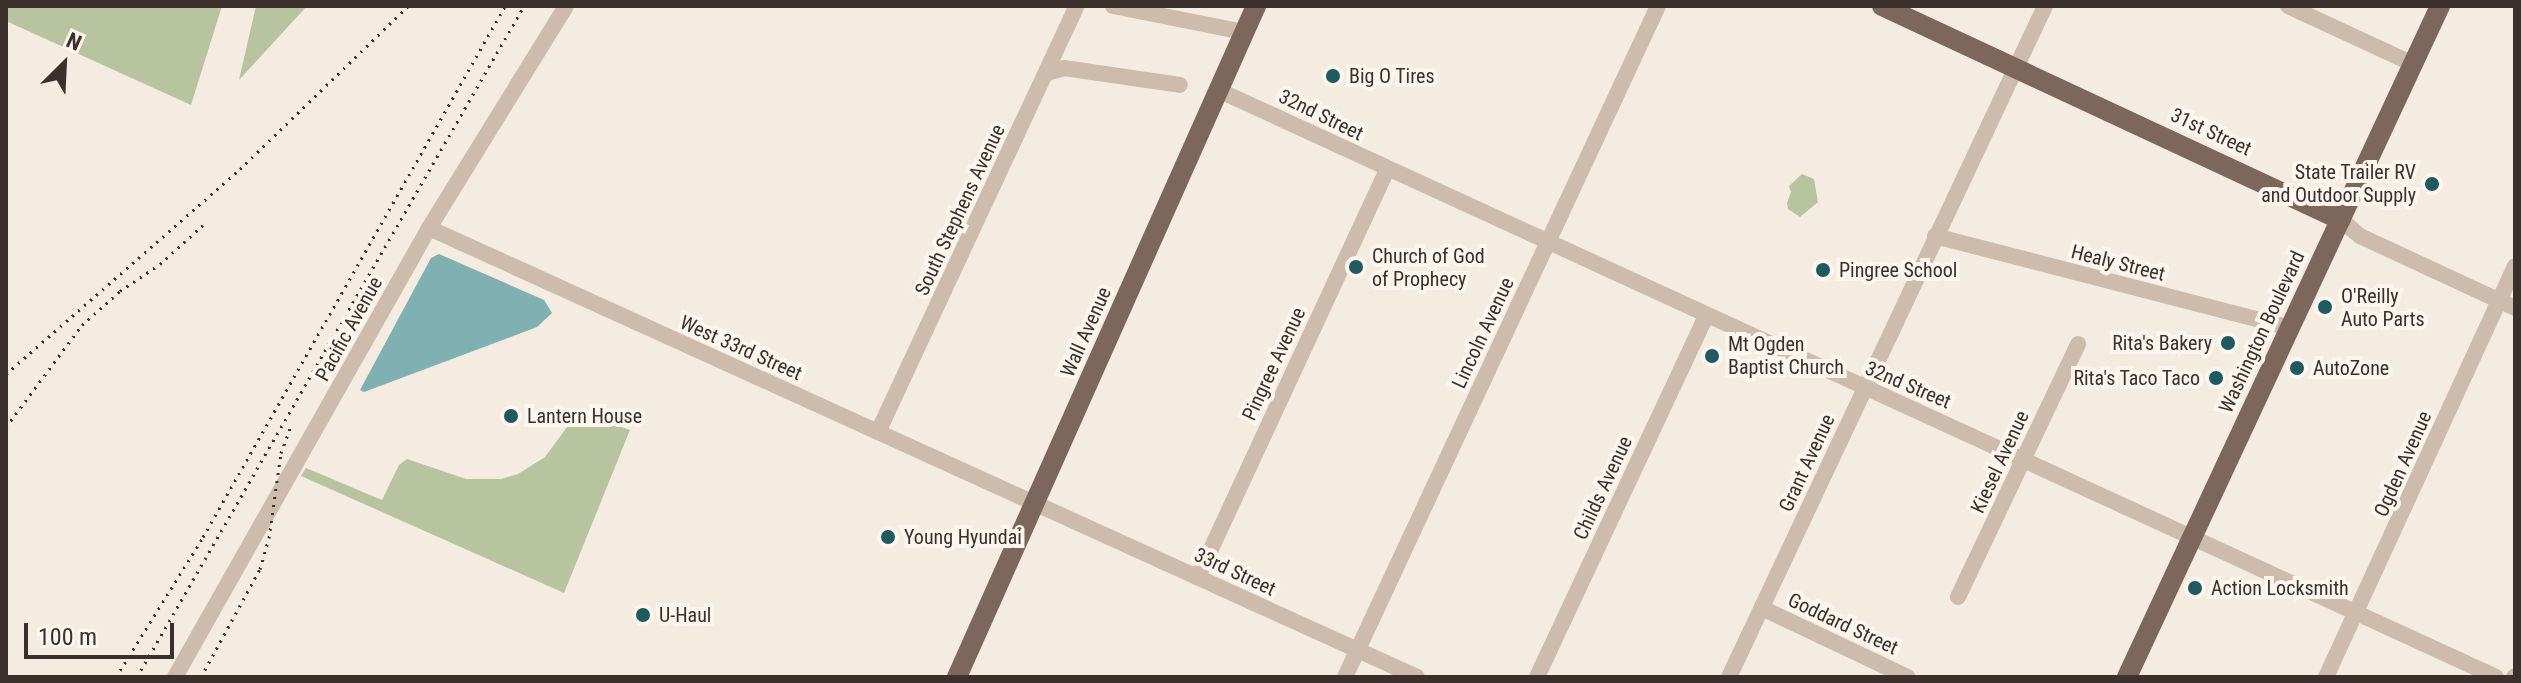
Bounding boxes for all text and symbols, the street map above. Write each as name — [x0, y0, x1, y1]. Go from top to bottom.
north arrow — [24, 24, 104, 104]
text: N — [63, 27, 85, 56]
place label: Big O Tires — [1349, 64, 1435, 88]
marker: Big O Tires — [1324, 67, 1342, 85]
street label: 32nd Street — [1275, 84, 1367, 146]
street label: 31st Street — [2167, 103, 2255, 161]
street label: South Stephens Avenue — [910, 121, 1010, 299]
place label: State Trailer RV and Outdoor Supply — [2261, 160, 2416, 207]
marker: State Trailer RV and Outdoor Supply — [2423, 175, 2441, 193]
street label: Healy Street — [2069, 240, 2167, 286]
place label: Church of God of Prophecy — [1372, 244, 1485, 291]
street label: Washington Boulevard — [2214, 247, 2310, 417]
marker: Church of God of Prophecy — [1347, 258, 1365, 276]
place label: Pingree School — [1839, 258, 1957, 282]
marker: Pingree School — [1814, 261, 1832, 279]
street label: Pacific Avenue — [310, 273, 388, 385]
street label: Lincoln Avenue — [1447, 274, 1519, 392]
street label: Wall Avenue — [1056, 283, 1116, 381]
place label: O'Reilly Auto Parts — [2341, 284, 2425, 331]
marker: O'Reilly Auto Parts — [2316, 298, 2334, 316]
street label: Pingree Avenue — [1237, 304, 1311, 424]
street label: West 33rd Street — [676, 310, 806, 386]
place label: Rita's Bakery — [2112, 331, 2212, 355]
place label: Mt Ogden Baptist Church — [1728, 332, 1844, 379]
marker: Rita's Bakery — [2219, 334, 2237, 352]
marker: Mt Ogden Baptist Church — [1703, 347, 1721, 365]
street label: 32nd Street — [1862, 356, 1954, 414]
place label: AutoZone — [2313, 356, 2389, 380]
marker: AutoZone — [2288, 359, 2306, 377]
place label: Rita's Taco Taco — [2073, 366, 2200, 390]
marker: Rita's Taco Taco — [2207, 369, 2225, 387]
place label: Lantern House — [527, 404, 642, 428]
marker: Lantern House — [502, 407, 520, 425]
street label: Kiesel Avenue — [1966, 407, 2034, 517]
street label: Ogden Avenue — [2369, 407, 2437, 521]
street label: Grant Avenue — [1774, 410, 1840, 516]
street label: Childs Avenue — [1569, 432, 1637, 544]
place label: Young Hyundai — [904, 525, 1022, 549]
marker: Young Hyundai — [879, 528, 897, 546]
street label: 33rd Street — [1190, 543, 1280, 601]
place label: Action Locksmith — [2211, 576, 2349, 600]
marker: Action Locksmith — [2186, 579, 2204, 597]
street label: Goddard Street — [1784, 588, 1902, 660]
place label: U-Haul — [659, 603, 711, 627]
marker: U-Haul — [634, 606, 652, 624]
scale bar — [28, 607, 178, 657]
text: 100 m — [38, 623, 97, 651]

